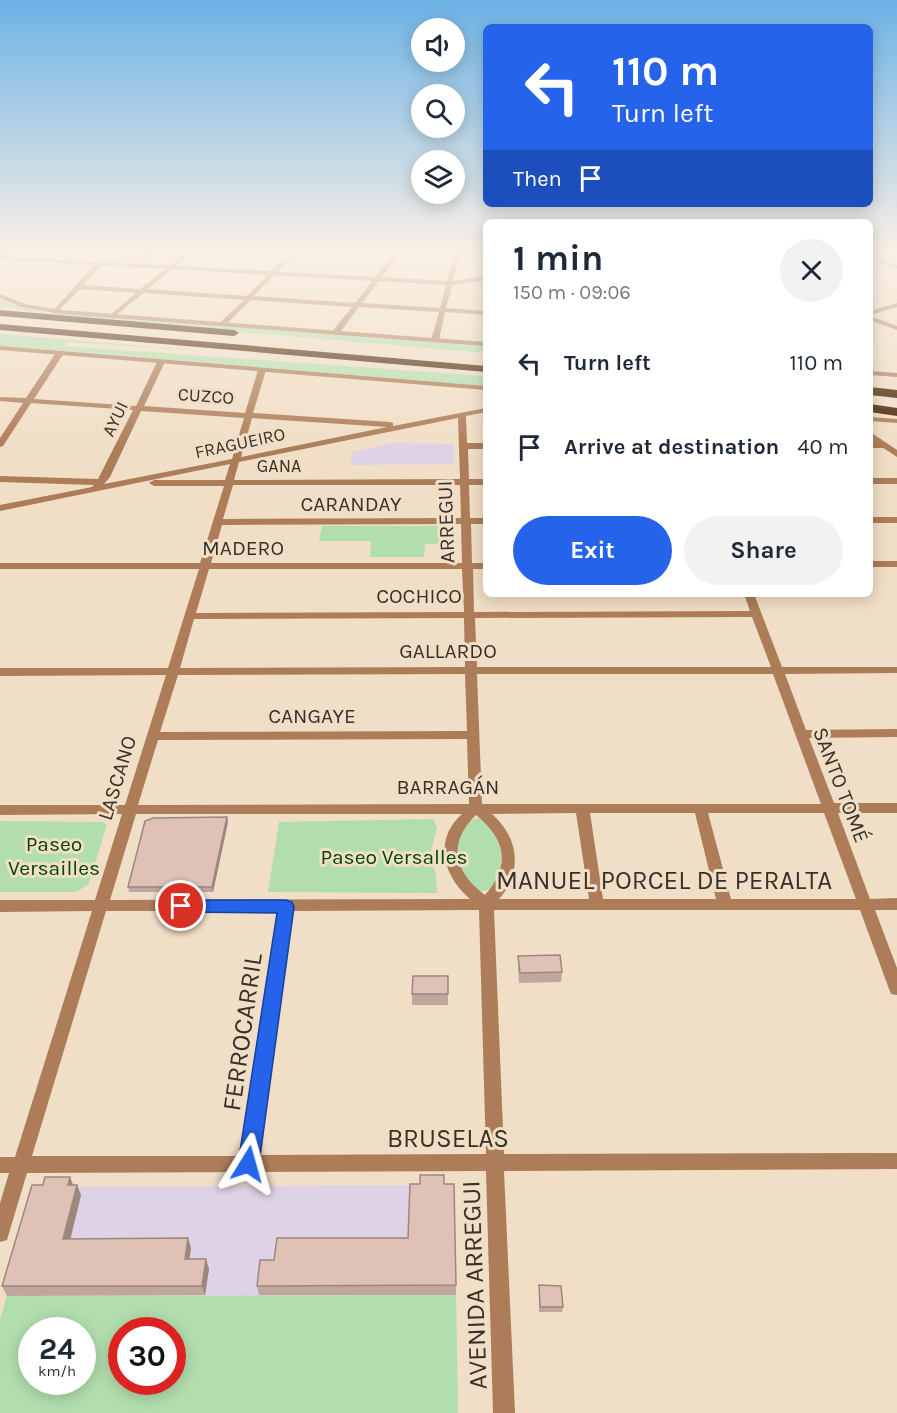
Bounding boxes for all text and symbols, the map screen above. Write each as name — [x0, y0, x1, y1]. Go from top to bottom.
map controls — [411, 18, 465, 204]
button: sound — [411, 18, 465, 72]
text: 110 m — [612, 46, 719, 96]
icon: left — [513, 48, 591, 126]
button: search — [411, 84, 465, 138]
text: Turn left — [612, 97, 713, 129]
button: layers — [411, 150, 465, 204]
icon: arrive — [574, 162, 607, 195]
text: Then — [513, 166, 562, 192]
text: 1 min — [513, 237, 603, 279]
button: close — [780, 239, 843, 302]
text: 150 m · 09:06 — [513, 281, 631, 304]
icon: left — [513, 347, 546, 380]
text: Turn left — [564, 350, 651, 376]
text: 110 m — [790, 350, 843, 376]
street label: CUZCO — [177, 383, 235, 409]
street label: AYUI — [97, 398, 133, 440]
street label: FRAGUEIRO — [193, 423, 287, 463]
icon: arrive — [513, 431, 546, 464]
text: Arrive at destination — [564, 434, 779, 460]
text: 40 m — [797, 434, 848, 460]
street label: GANA — [257, 455, 301, 477]
street label: ARREGUI — [433, 480, 459, 564]
street label: CARANDAY — [300, 492, 402, 516]
button: Exit — [513, 516, 672, 585]
button: Share — [684, 516, 843, 585]
street label: MADERO — [202, 536, 284, 560]
street label: COCHICO — [376, 584, 462, 608]
street label: GALLARDO — [399, 639, 497, 663]
street label: CANGAYE — [268, 704, 356, 728]
street label: SANTO TOMÉ — [808, 724, 874, 846]
street label: LASCANO — [93, 733, 141, 823]
street label: BARRAGÁN — [397, 775, 499, 799]
park label: Paseo Versailles — [8, 832, 100, 880]
park label: Paseo Versalles — [320, 845, 468, 869]
street label: MANUEL PORCEL DE PERALTA — [496, 865, 832, 896]
pin — [155, 880, 206, 931]
icon: arrive — [164, 889, 197, 922]
street label: FERROCARRIL — [216, 951, 269, 1113]
street label: BRUSELAS — [387, 1123, 509, 1154]
position arrow — [216, 1132, 280, 1196]
street label: AVENIDA ARREGUI — [455, 1180, 494, 1390]
speed limit sign: 30 — [108, 1317, 186, 1395]
text: 24 — [39, 1331, 75, 1367]
text: km/h — [38, 1362, 76, 1380]

